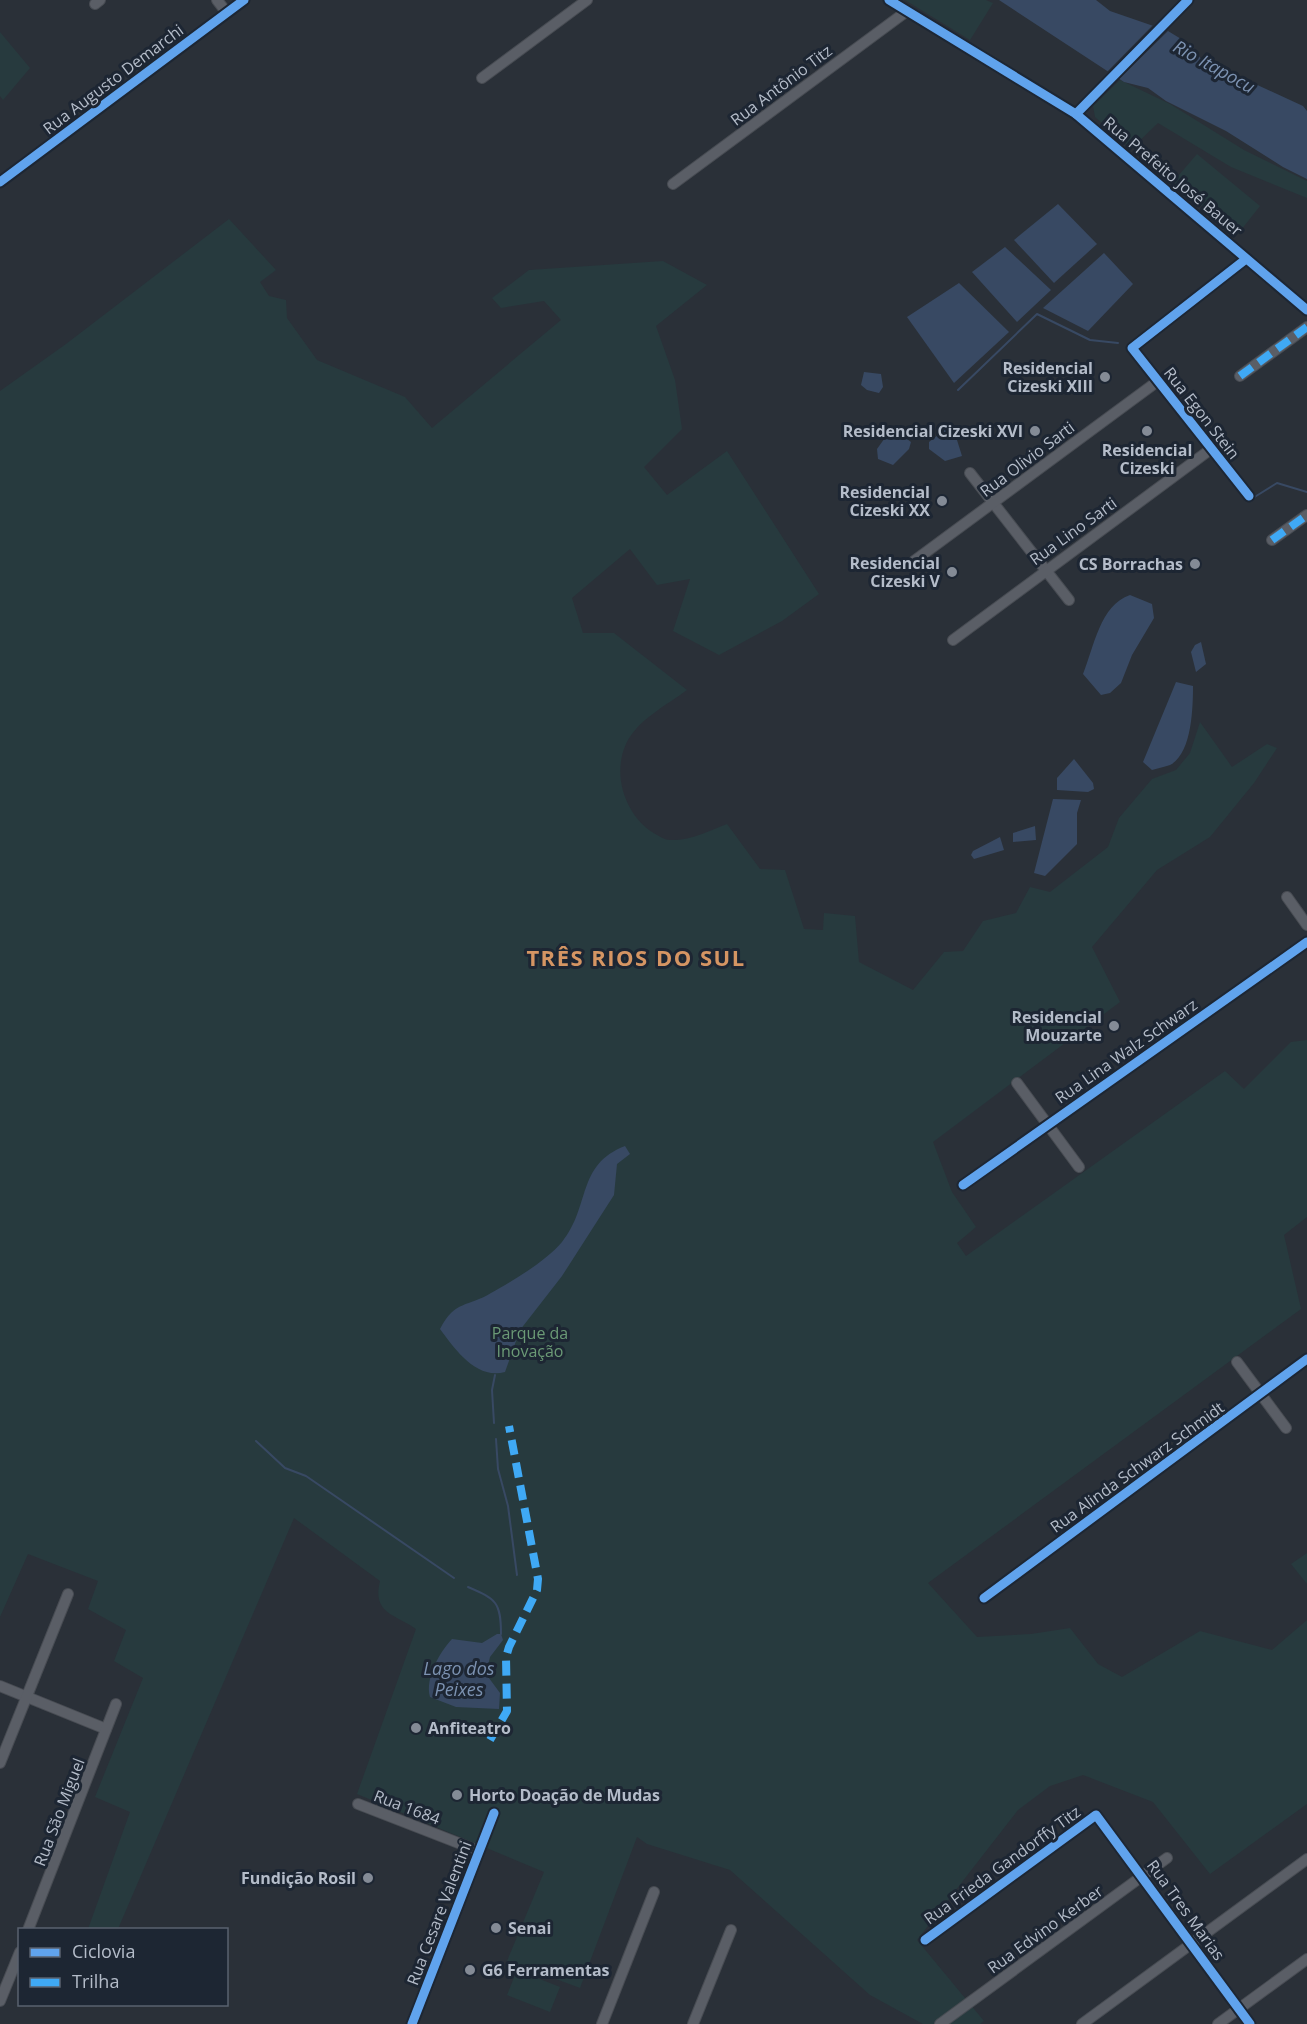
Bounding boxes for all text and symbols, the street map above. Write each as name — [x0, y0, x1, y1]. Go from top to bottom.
street label: Rua Augusto Demarchi — [38, 19, 188, 139]
water label: Rio Itapocu — [1169, 34, 1260, 98]
street label: Rua Antônio Titz — [726, 40, 836, 130]
street label: Rua Prefeito José Bauer — [1099, 111, 1247, 241]
place label: Residencial Cizeski XIII — [1002, 357, 1093, 397]
street label: Rua Egon Stein — [1159, 362, 1245, 464]
marker: Residencial Cizeski XIII — [1098, 370, 1112, 384]
street label: Rua Olivio Sarti — [975, 416, 1079, 502]
place label: Residencial Cizeski XVI — [843, 420, 1023, 442]
marker: Residencial Cizeski XVI — [1028, 424, 1042, 438]
marker: Residencial Cizeski — [1140, 424, 1154, 438]
place label: Residencial Cizeski — [1102, 439, 1192, 479]
place label: Residencial Cizeski XX — [839, 481, 930, 521]
street label: Rua Lino Sarti — [1025, 492, 1121, 570]
marker: Residencial Cizeski XX — [935, 494, 949, 508]
place label: Residencial Cizeski V — [849, 552, 941, 592]
place label: CS Borrachas — [1079, 553, 1183, 575]
marker: CS Borrachas — [1188, 557, 1202, 571]
marker: Residencial Cizeski V — [945, 565, 959, 579]
district label: TRÊS RIOS DO SUL — [526, 942, 746, 972]
street label: Rua Lina Walz Schwarz — [1051, 994, 1201, 1108]
place label: Residencial Mouzarte — [1011, 1006, 1102, 1046]
marker: Residencial Mouzarte — [1107, 1019, 1121, 1033]
park label: Parque da Inovação — [492, 1322, 568, 1362]
street label: Rua Alinda Schwarz Schmidt — [1046, 1396, 1229, 1538]
water label: Lago dos Peixes — [423, 1656, 495, 1701]
place label: Anfiteatro — [428, 1717, 511, 1739]
marker: Anfiteatro — [409, 1721, 423, 1735]
street label: Rua São Miguel — [28, 1755, 90, 1869]
street label: Rua 1684 — [371, 1784, 443, 1830]
place label: Horto Doação de Mudas — [469, 1784, 660, 1806]
marker: Horto Doação de Mudas — [450, 1788, 464, 1802]
street label: Rua Frieda Gandorffy Titz — [919, 1801, 1085, 1929]
street label: Rua Cesare Valentini — [401, 1838, 477, 1988]
street label: Rua Tres Marias — [1142, 1855, 1230, 1965]
place label: Fundição Rosil — [241, 1867, 356, 1889]
marker: Fundição Rosil — [361, 1871, 375, 1885]
street label: Rua Edvino Kerber — [983, 1879, 1108, 1978]
place label: Senai — [508, 1917, 551, 1939]
marker: Senai — [489, 1921, 503, 1935]
legend — [18, 1928, 228, 2006]
text: Ciclovia — [72, 1939, 135, 1963]
place label: G6 Ferramentas — [482, 1959, 610, 1981]
marker: G6 Ferramentas — [463, 1963, 477, 1977]
text: Trilha — [72, 1969, 119, 1993]

